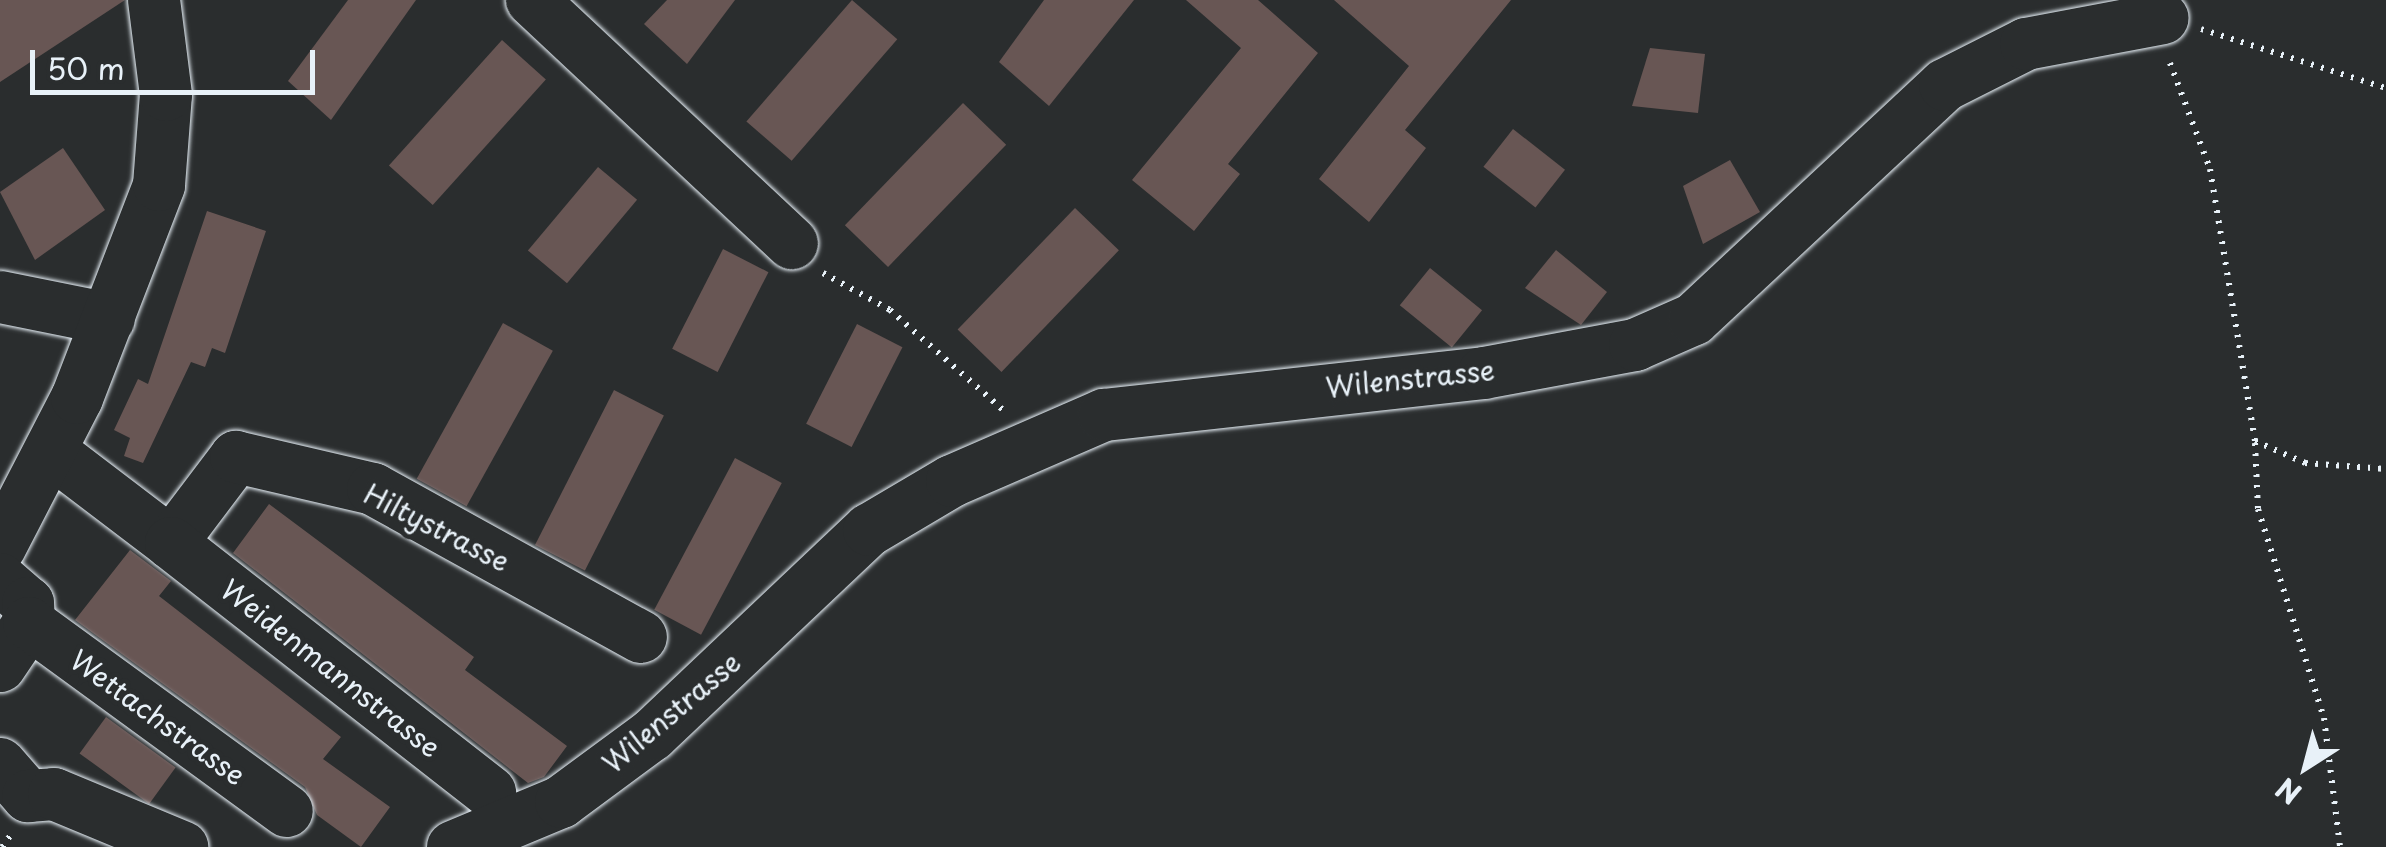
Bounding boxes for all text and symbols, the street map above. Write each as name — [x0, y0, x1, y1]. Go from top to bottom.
scale bar — [35, 30, 320, 92]
text: 50 m — [47, 45, 125, 90]
street label: Wilenstrasse — [1324, 352, 1496, 404]
street label: Hiltystrasse — [359, 476, 515, 578]
street label: Weidenmannstrasse — [215, 572, 447, 764]
street label: Wettachstrasse — [64, 642, 252, 792]
street label: Wilenstrasse — [595, 645, 747, 779]
north arrow — [2256, 717, 2356, 817]
text: N — [2266, 768, 2310, 816]

